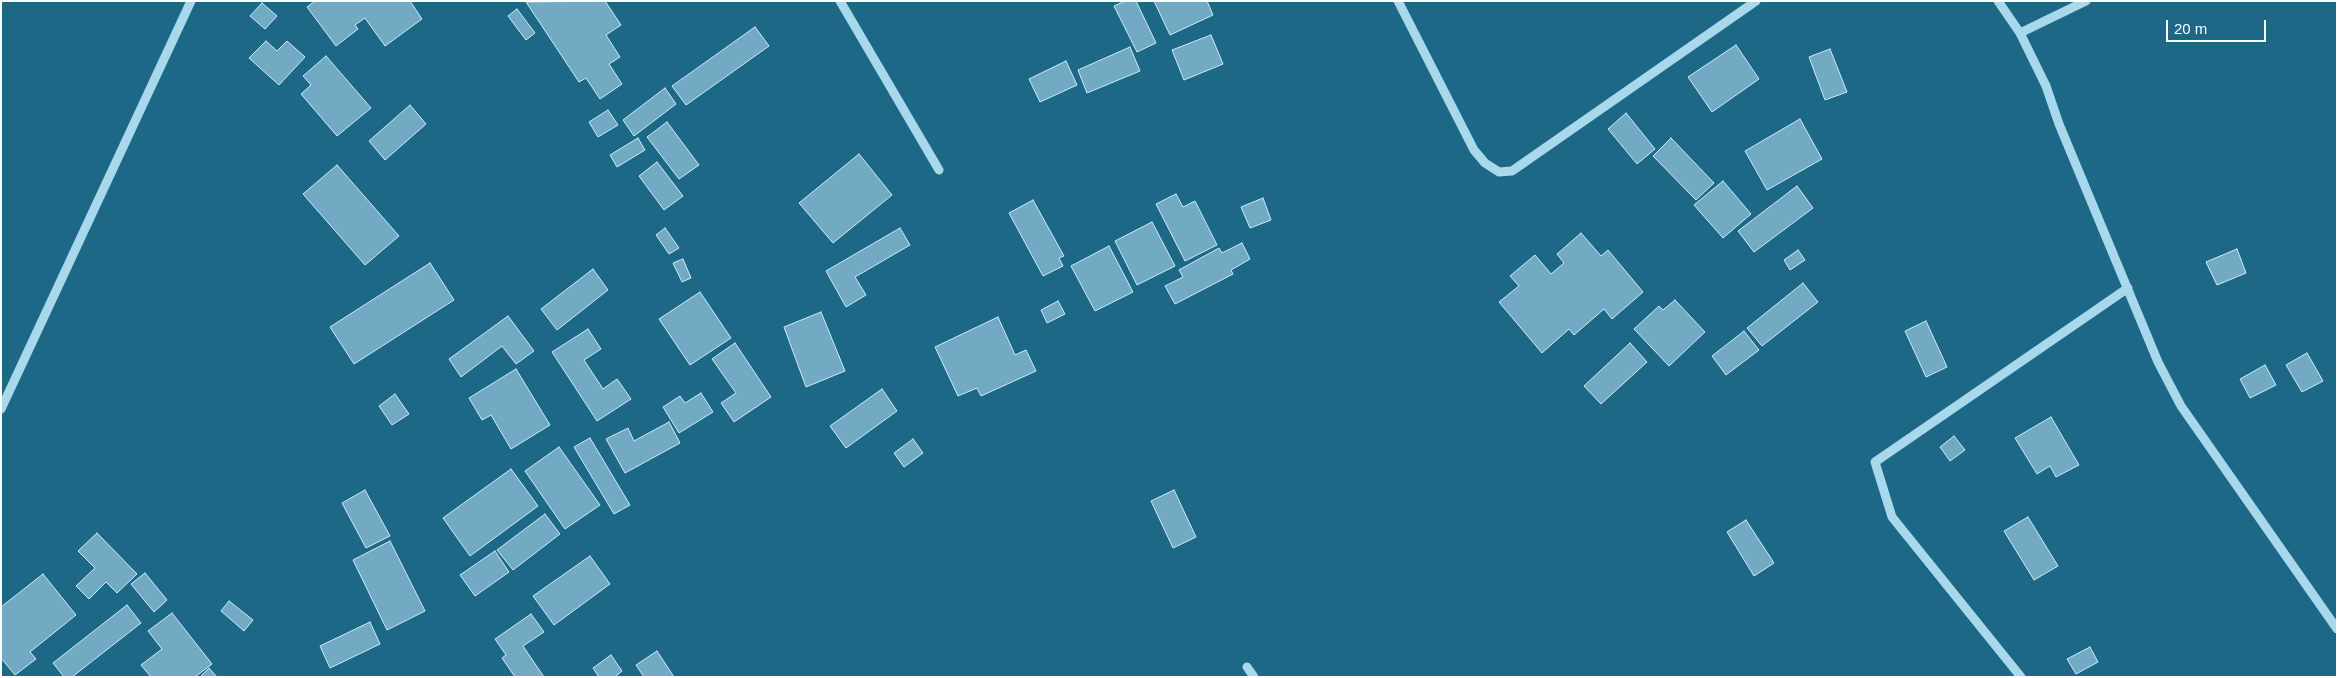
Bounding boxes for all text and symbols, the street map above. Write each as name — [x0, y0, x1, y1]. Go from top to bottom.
scale bar — [2168, 10, 2268, 42]
text: 20 m — [2174, 20, 2207, 37]

